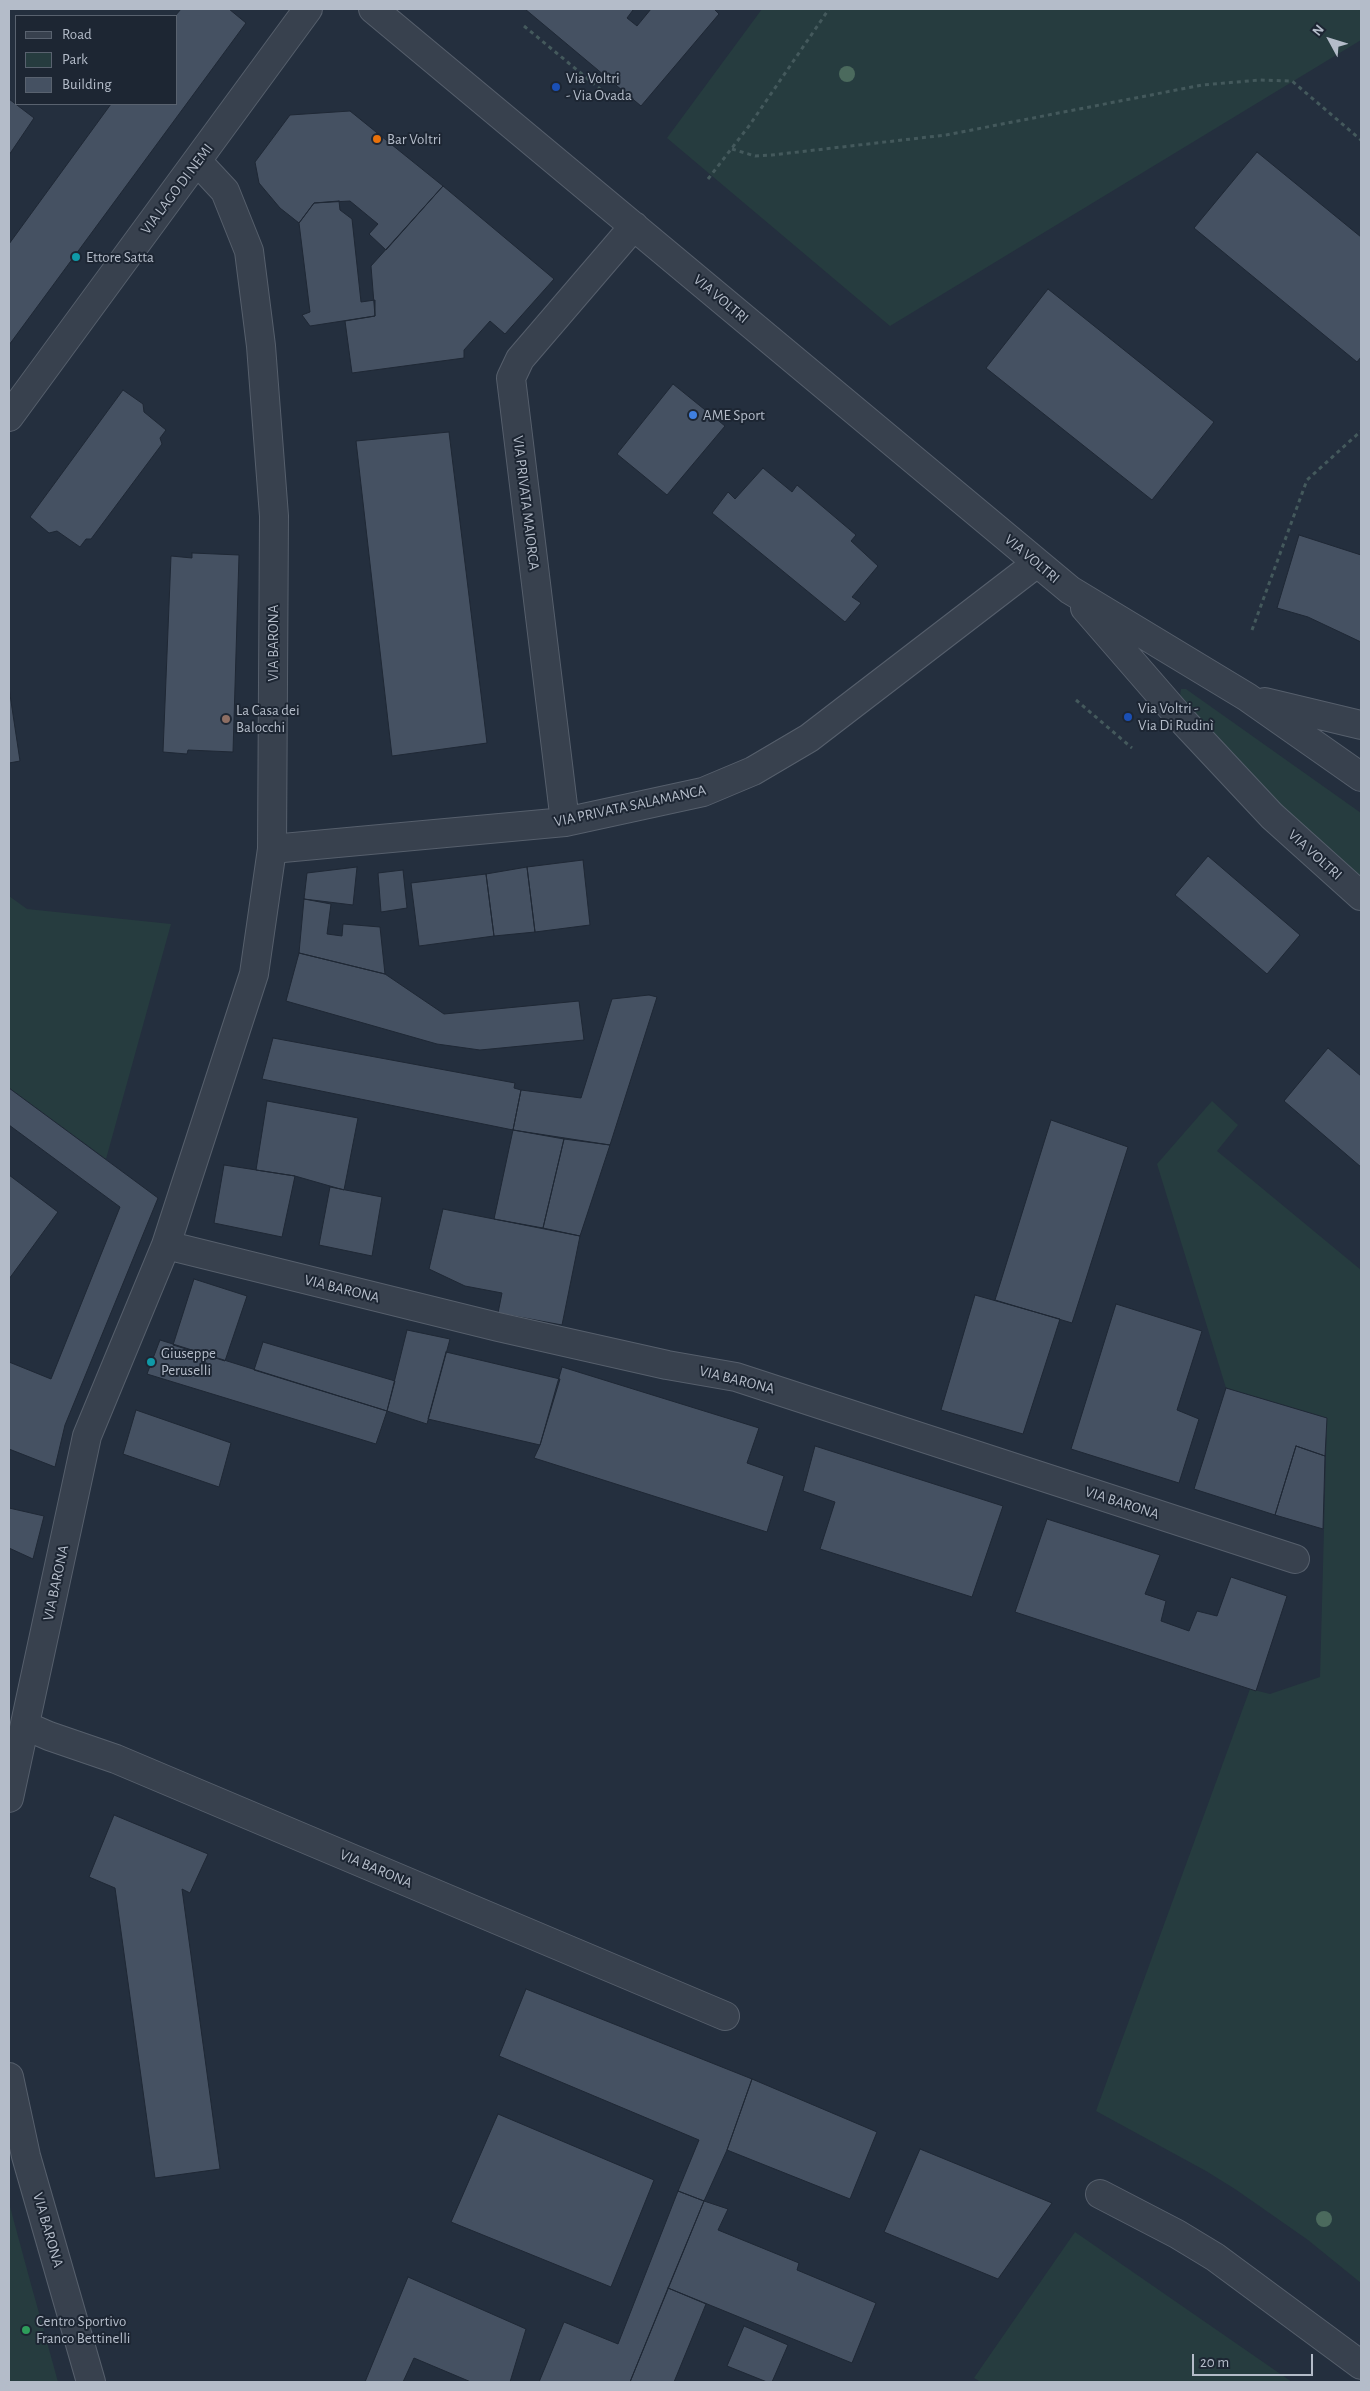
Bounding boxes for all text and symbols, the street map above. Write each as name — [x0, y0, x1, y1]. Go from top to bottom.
legend — [15, 15, 178, 105]
north arrow — [1305, 15, 1355, 65]
text: N — [1310, 22, 1327, 39]
text: Road — [62, 27, 92, 42]
text: Park — [62, 52, 88, 67]
place label: Via Voltri - Via Ovada — [566, 69, 632, 104]
text: Building — [62, 77, 112, 92]
marker: Via Voltri - Via Ovada — [550, 81, 562, 93]
place label: Bar Voltri — [387, 130, 441, 148]
marker: Bar Voltri — [371, 133, 383, 145]
street label: VIA LAGO DI NEMI — [137, 140, 217, 238]
place label: Ettore Satta — [86, 248, 154, 266]
marker: Ettore Satta — [70, 251, 82, 263]
street label: VIA VOLTRI — [690, 271, 752, 327]
place label: AME Sport — [703, 406, 765, 424]
marker: AME Sport — [687, 409, 699, 421]
street label: VIA PRIVATA MAIORCA — [509, 435, 543, 571]
street label: VIA VOLTRI — [1001, 531, 1063, 587]
street label: VIA BARONA — [264, 605, 282, 681]
place label: Via Voltri - Via Di Rudinì — [1138, 699, 1214, 734]
place label: La Casa dei Balocchi — [236, 701, 300, 736]
marker: Via Voltri - Via Di Rudinì — [1122, 711, 1134, 723]
marker: La Casa dei Balocchi — [220, 713, 232, 725]
street label: VIA PRIVATA SALAMANCA — [552, 781, 708, 831]
street label: VIA VOLTRI — [1284, 826, 1346, 884]
street label: VIA BARONA — [302, 1271, 382, 1307]
place label: Giuseppe Peruselli — [161, 1344, 216, 1379]
marker: Giuseppe Peruselli — [145, 1356, 157, 1368]
street label: VIA BARONA — [697, 1362, 777, 1398]
street label: VIA BARONA — [1083, 1483, 1161, 1523]
street label: VIA BARONA — [39, 1543, 73, 1623]
street label: VIA BARONA — [337, 1846, 415, 1892]
street label: VIA BARONA — [29, 2191, 67, 2269]
place label: Centro Sportivo Franco Bettinelli — [36, 2312, 130, 2347]
marker: Centro Sportivo Franco Bettinelli — [20, 2324, 32, 2336]
scale bar — [1195, 2344, 1316, 2376]
text: 20 m — [1200, 2355, 1229, 2370]

